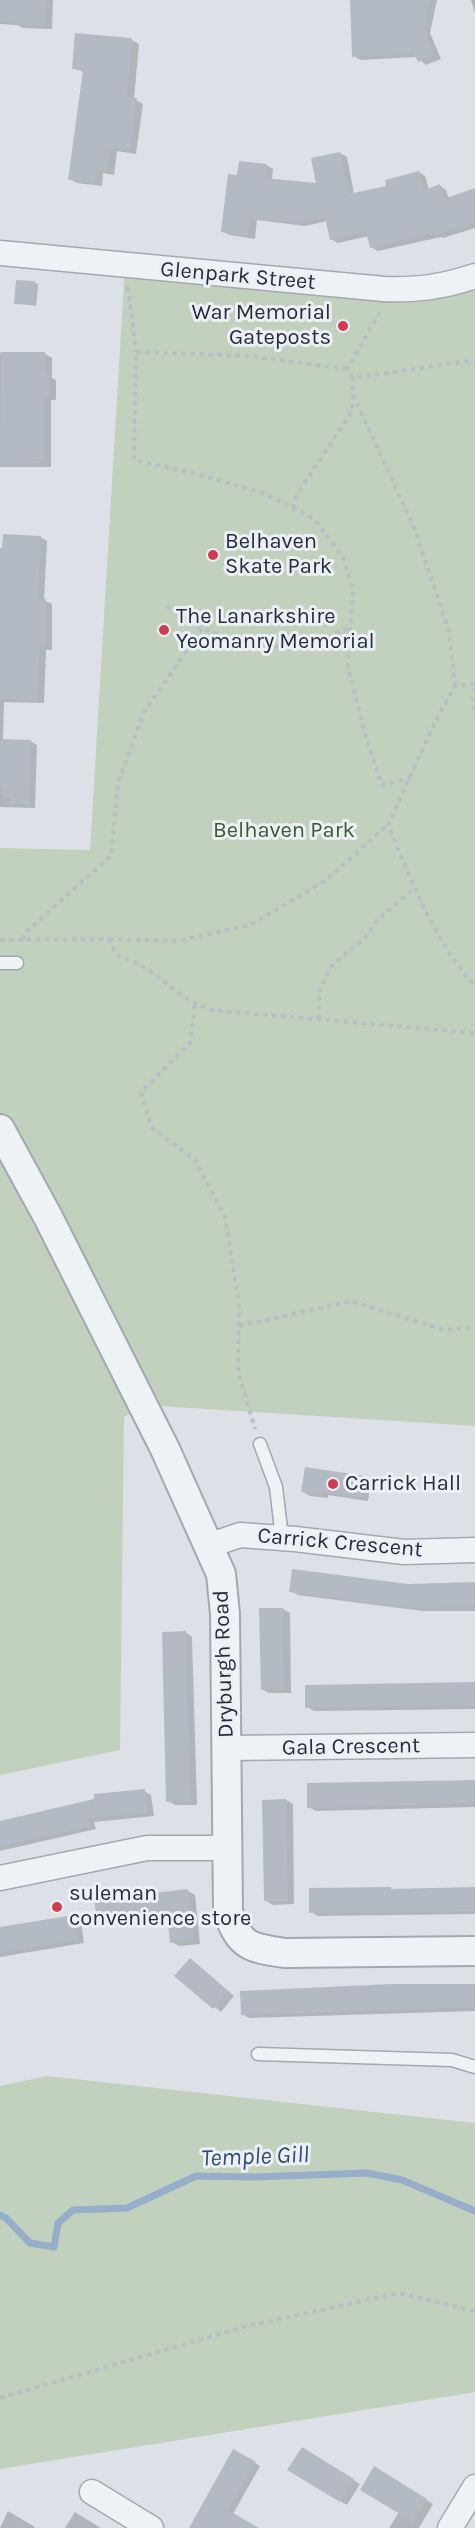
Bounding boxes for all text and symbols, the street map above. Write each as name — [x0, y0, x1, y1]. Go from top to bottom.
street label: Glenpark Street — [159, 256, 317, 296]
place label: War Memorial Gateposts — [191, 300, 331, 352]
marker: War Memorial Gateposts — [336, 319, 350, 333]
place label: Belhaven Skate Park — [225, 529, 332, 580]
marker: Belhaven Skate Park — [206, 548, 220, 562]
place label: The Lanarkshire Yeomanry Memorial — [176, 604, 375, 656]
marker: The Lanarkshire Yeomanry Memorial — [157, 623, 171, 637]
park label: Belhaven Park — [213, 818, 355, 844]
place label: Carrick Hall — [345, 1471, 461, 1497]
marker: Carrick Hall — [326, 1477, 340, 1491]
street label: Carrick Crescent — [256, 1523, 424, 1563]
street label: Dryburgh Road — [208, 1589, 240, 1739]
street label: Gala Crescent — [282, 1733, 420, 1761]
place label: suleman convenience store — [69, 1881, 251, 1933]
marker: suleman convenience store — [50, 1900, 64, 1914]
water label: Temple Gill — [200, 2141, 310, 2173]

